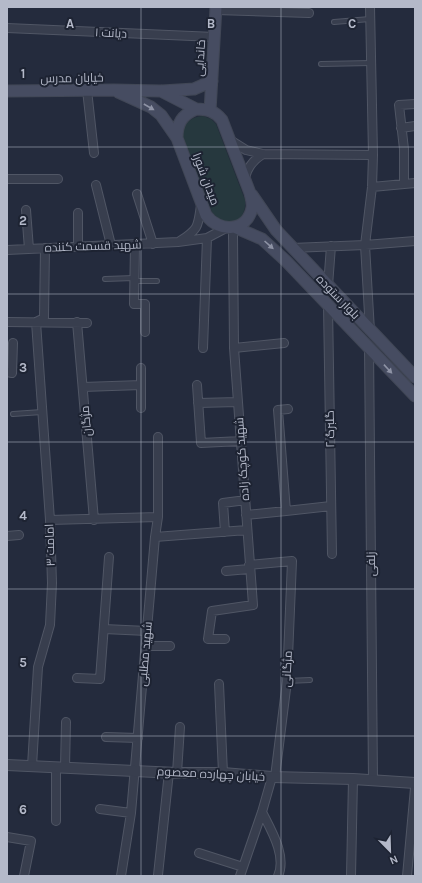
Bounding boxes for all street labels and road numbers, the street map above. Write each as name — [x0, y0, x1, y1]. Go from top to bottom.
street label: دیانت ۱ — [95, 25, 128, 41]
street label: خاندایی — [192, 39, 208, 77]
street label: خیابان مدرس — [40, 70, 104, 86]
street label: میدان شورا — [190, 151, 222, 207]
street label: شهید قسمت کننده — [44, 237, 142, 255]
street label: بلوار ستوده — [313, 272, 363, 322]
street label: مژگان — [78, 405, 94, 437]
street label: گلبرگ ۲ — [323, 410, 337, 448]
street label: شهید کوچک زاده — [232, 417, 254, 501]
street label: امامت ۳ — [42, 523, 58, 567]
street label: زلفی — [364, 552, 378, 576]
street label: شهید مطلبی — [135, 621, 155, 687]
street label: مژگانی — [279, 650, 295, 688]
street label: خیابان چهارده معصوم — [156, 764, 265, 786]

